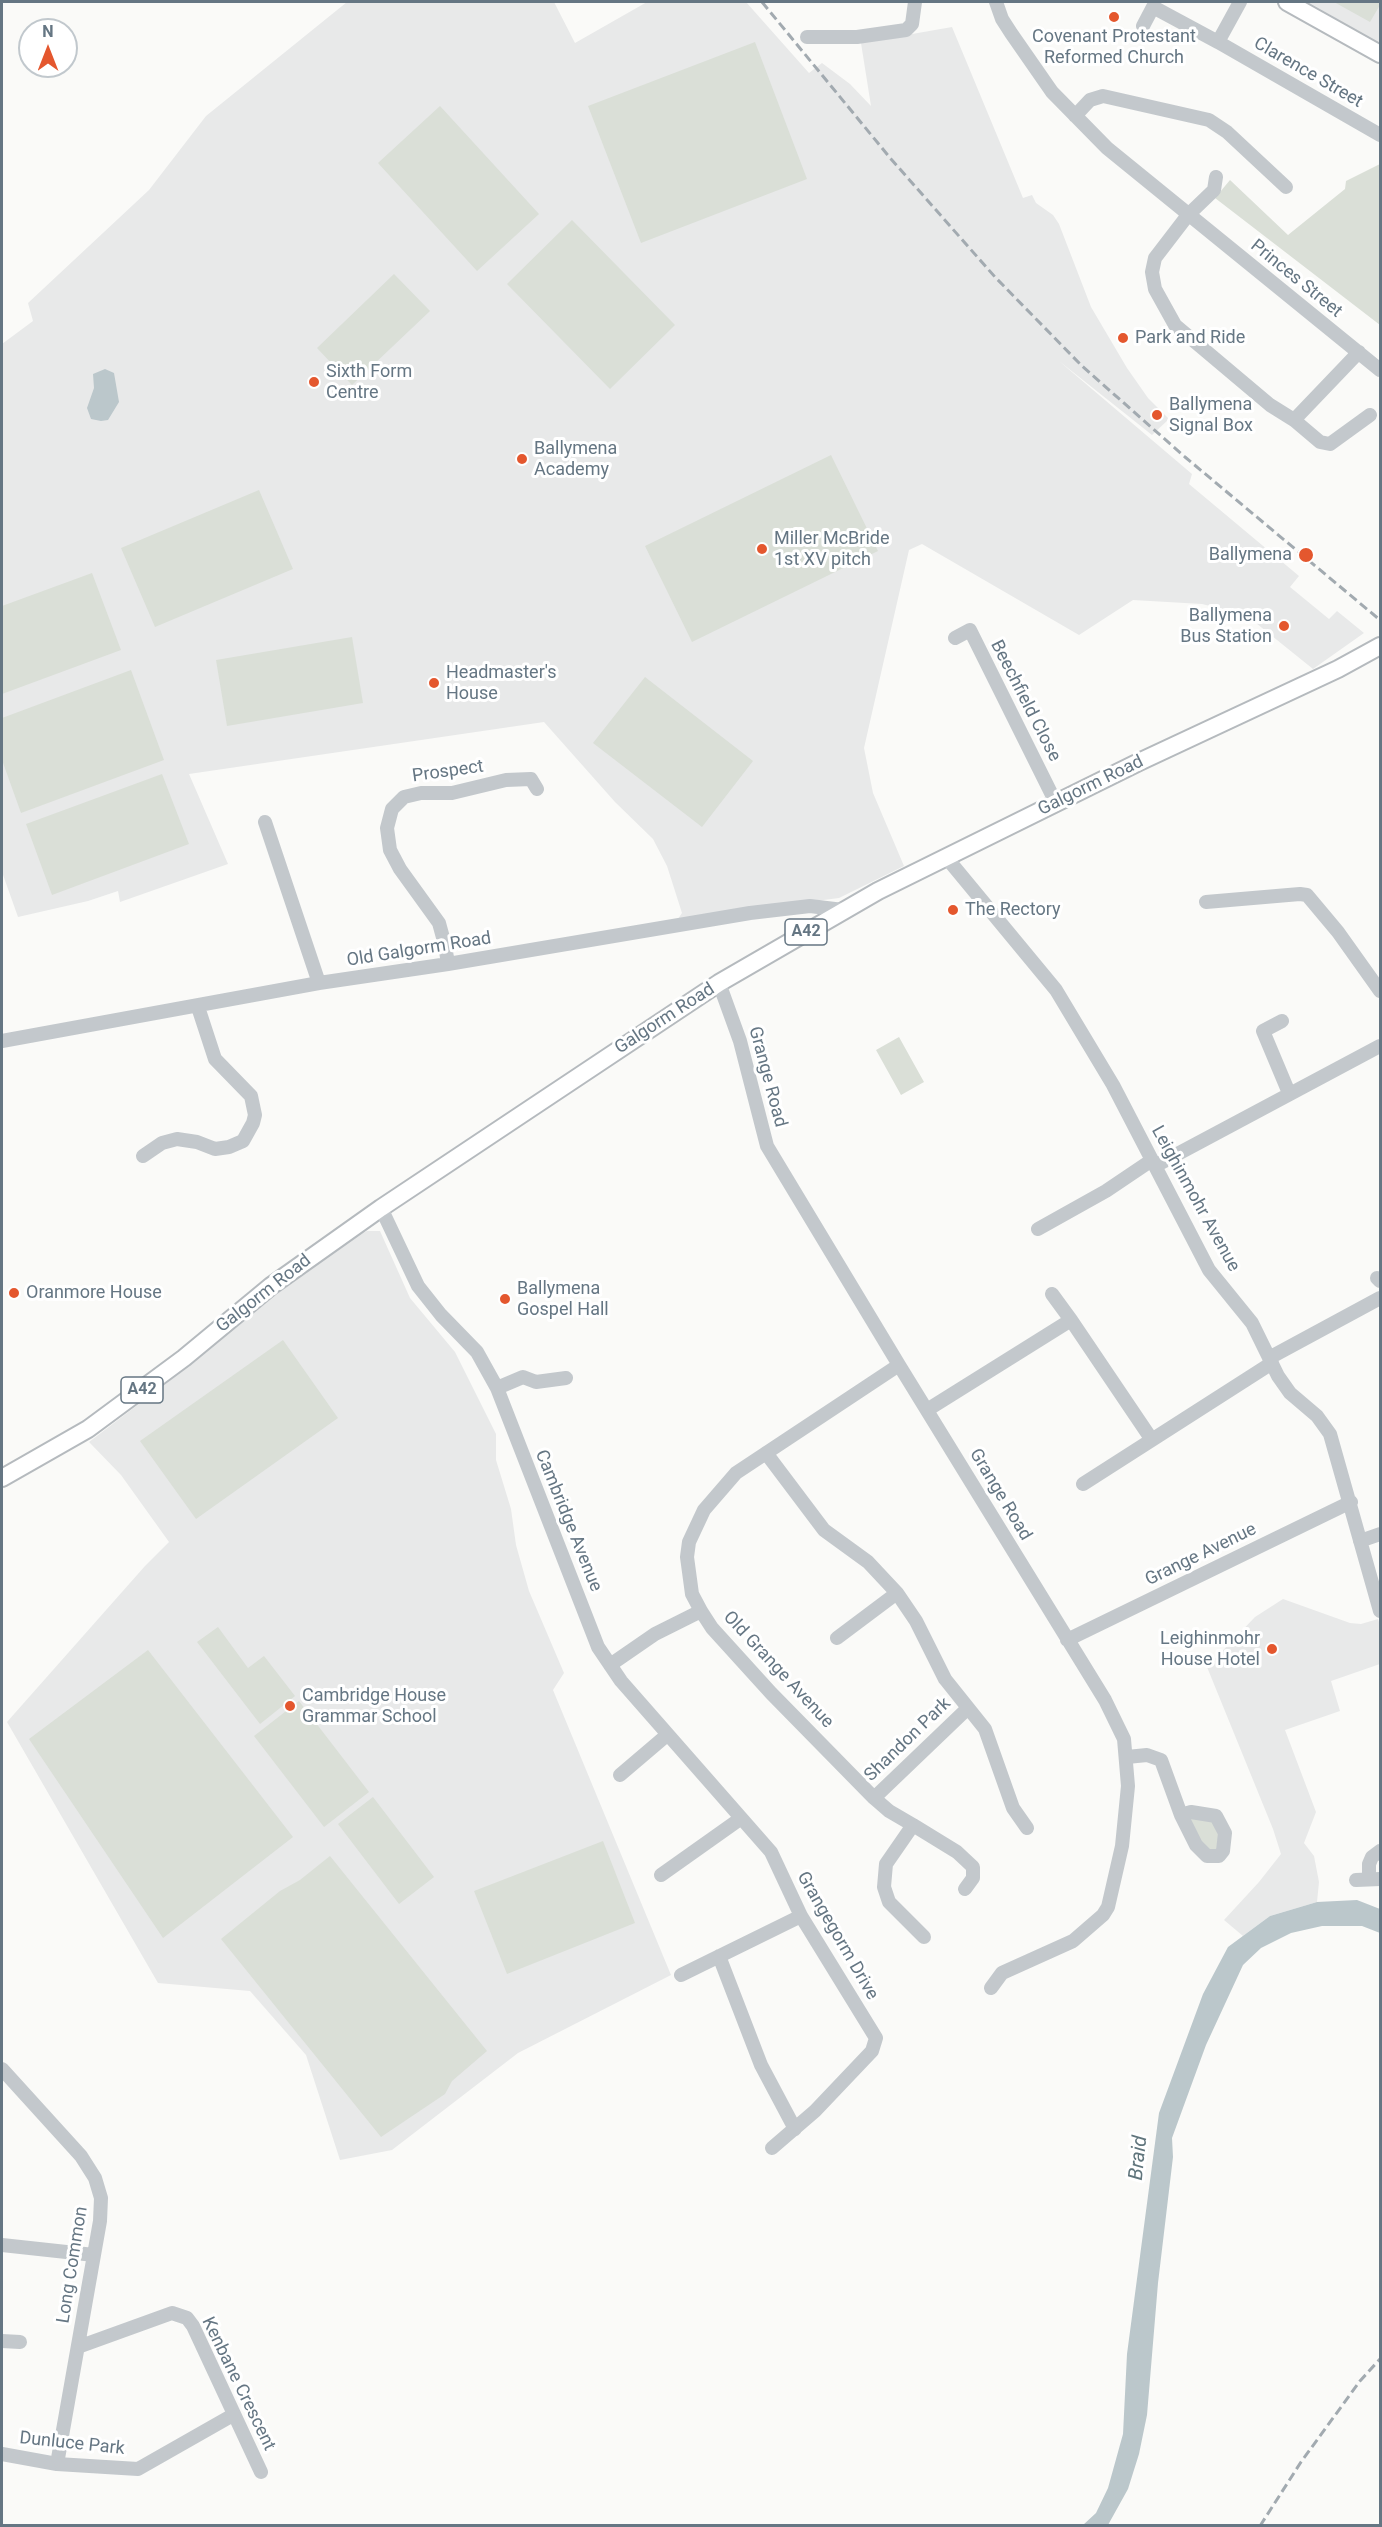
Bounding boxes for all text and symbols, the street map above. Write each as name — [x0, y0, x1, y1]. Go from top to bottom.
marker: Covenant Protestant Reformed Church — [1107, 10, 1121, 24]
north arrow — [18, 18, 78, 78]
text: N — [42, 22, 54, 41]
place label: Covenant Protestant Reformed Church — [1032, 26, 1196, 68]
street label: Clarence Street — [1250, 33, 1366, 113]
street label: Princes Street — [1246, 235, 1346, 323]
place label: Park and Ride — [1135, 327, 1245, 349]
marker: Park and Ride — [1116, 331, 1130, 345]
place label: Sixth Form Centre — [326, 361, 412, 404]
marker: Sixth Form Centre — [307, 375, 321, 389]
place label: Ballymena Signal Box — [1169, 394, 1253, 436]
marker: Ballymena Signal Box — [1150, 408, 1164, 422]
place label: Ballymena Academy — [534, 438, 617, 480]
marker: Ballymena Academy — [515, 452, 529, 466]
place label: Miller McBride 1st XV pitch — [774, 528, 889, 570]
marker: Miller McBride 1st XV pitch — [755, 542, 769, 556]
place label: Ballymena — [1209, 544, 1292, 566]
marker: Ballymena — [1297, 546, 1315, 564]
place label: Ballymena Bus Station — [1180, 605, 1272, 648]
marker: Ballymena Bus Station — [1277, 619, 1291, 633]
street label: Beechfield Close — [985, 637, 1065, 765]
place label: Headmaster's House — [446, 662, 557, 704]
marker: Headmaster's House — [427, 676, 441, 690]
street label: Galgorm Road — [1035, 751, 1147, 821]
street label: Prospect — [411, 756, 485, 788]
place label: The Rectory — [965, 899, 1060, 921]
marker: The Rectory — [946, 903, 960, 917]
road number: A42 — [785, 919, 827, 945]
street label: Old Galgorm Road — [345, 928, 493, 972]
street label: Galgorm Road — [611, 979, 719, 1059]
street label: Grange Road — [743, 1024, 791, 1130]
street label: Leighinmohr Avenue — [1146, 1122, 1244, 1276]
street label: Galgorm Road — [212, 1250, 316, 1338]
place label: Ballymena Gospel Hall — [517, 1278, 609, 1320]
place label: Oranmore House — [26, 1282, 162, 1304]
marker: Oranmore House — [7, 1286, 21, 1300]
marker: Ballymena Gospel Hall — [498, 1292, 512, 1306]
road number: A42 — [121, 1377, 163, 1403]
street label: Grange Road — [964, 1445, 1036, 1545]
street label: Cambridge Avenue — [530, 1447, 606, 1595]
street label: Grange Avenue — [1142, 1519, 1260, 1591]
street label: Old Grange Avenue — [718, 1607, 838, 1733]
place label: Leighinmohr House Hotel — [1160, 1628, 1260, 1670]
marker: Leighinmohr House Hotel — [1265, 1642, 1279, 1656]
place label: Cambridge House Grammar School — [302, 1685, 446, 1728]
street label: Shandon Park — [860, 1694, 956, 1786]
marker: Cambridge House Grammar School — [283, 1699, 297, 1713]
street label: Grangegorm Drive — [792, 1868, 882, 2004]
water label: Braid — [1125, 2135, 1153, 2181]
street label: Long Common — [53, 2205, 93, 2325]
street label: Kenbane Crescent — [196, 2314, 280, 2454]
street label: Dunluce Park — [18, 2428, 126, 2460]

